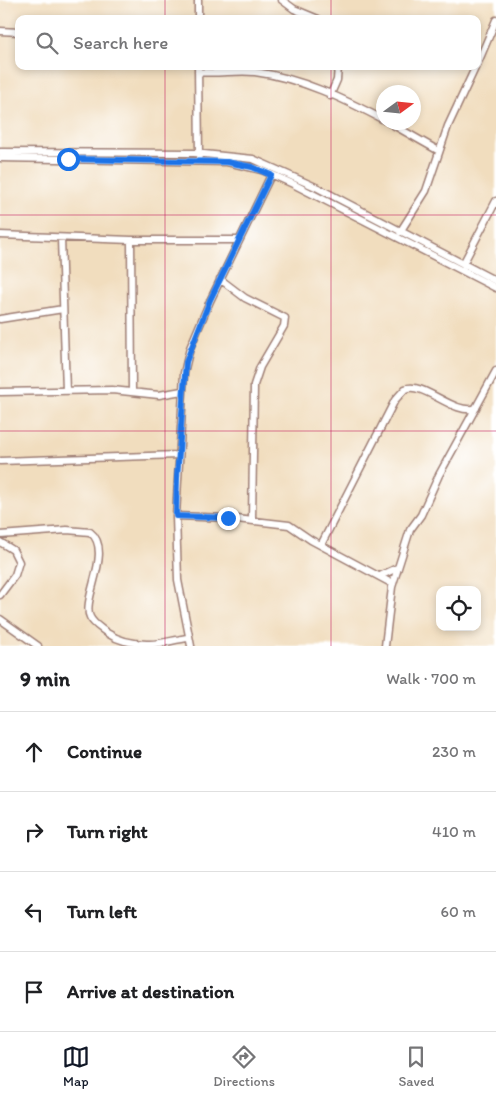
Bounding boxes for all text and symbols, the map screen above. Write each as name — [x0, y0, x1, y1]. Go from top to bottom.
search box — [15, 15, 481, 70]
icon: search — [33, 29, 61, 57]
text: Search here — [73, 31, 168, 54]
north arrow — [376, 85, 421, 130]
route start — [57, 148, 80, 171]
route end — [217, 507, 240, 530]
map controls — [436, 586, 481, 631]
button: locate — [436, 586, 481, 631]
text: 9 min — [20, 666, 70, 691]
text: Walk · 700 m — [386, 669, 476, 688]
icon: ahead — [20, 738, 48, 766]
text: Continue — [67, 740, 142, 763]
text: 230 m — [432, 742, 476, 761]
icon: right — [20, 818, 48, 846]
text: Turn right — [67, 820, 148, 843]
text: 410 m — [432, 822, 476, 841]
icon: left — [20, 898, 48, 926]
text: Turn left — [67, 900, 137, 923]
text: 60 m — [441, 902, 476, 921]
icon: arrive — [20, 978, 48, 1006]
text: Arrive at destination — [67, 980, 234, 1003]
tab: Map — [62, 1043, 90, 1090]
tab: Directions — [213, 1043, 275, 1090]
tab: Saved — [398, 1043, 434, 1090]

